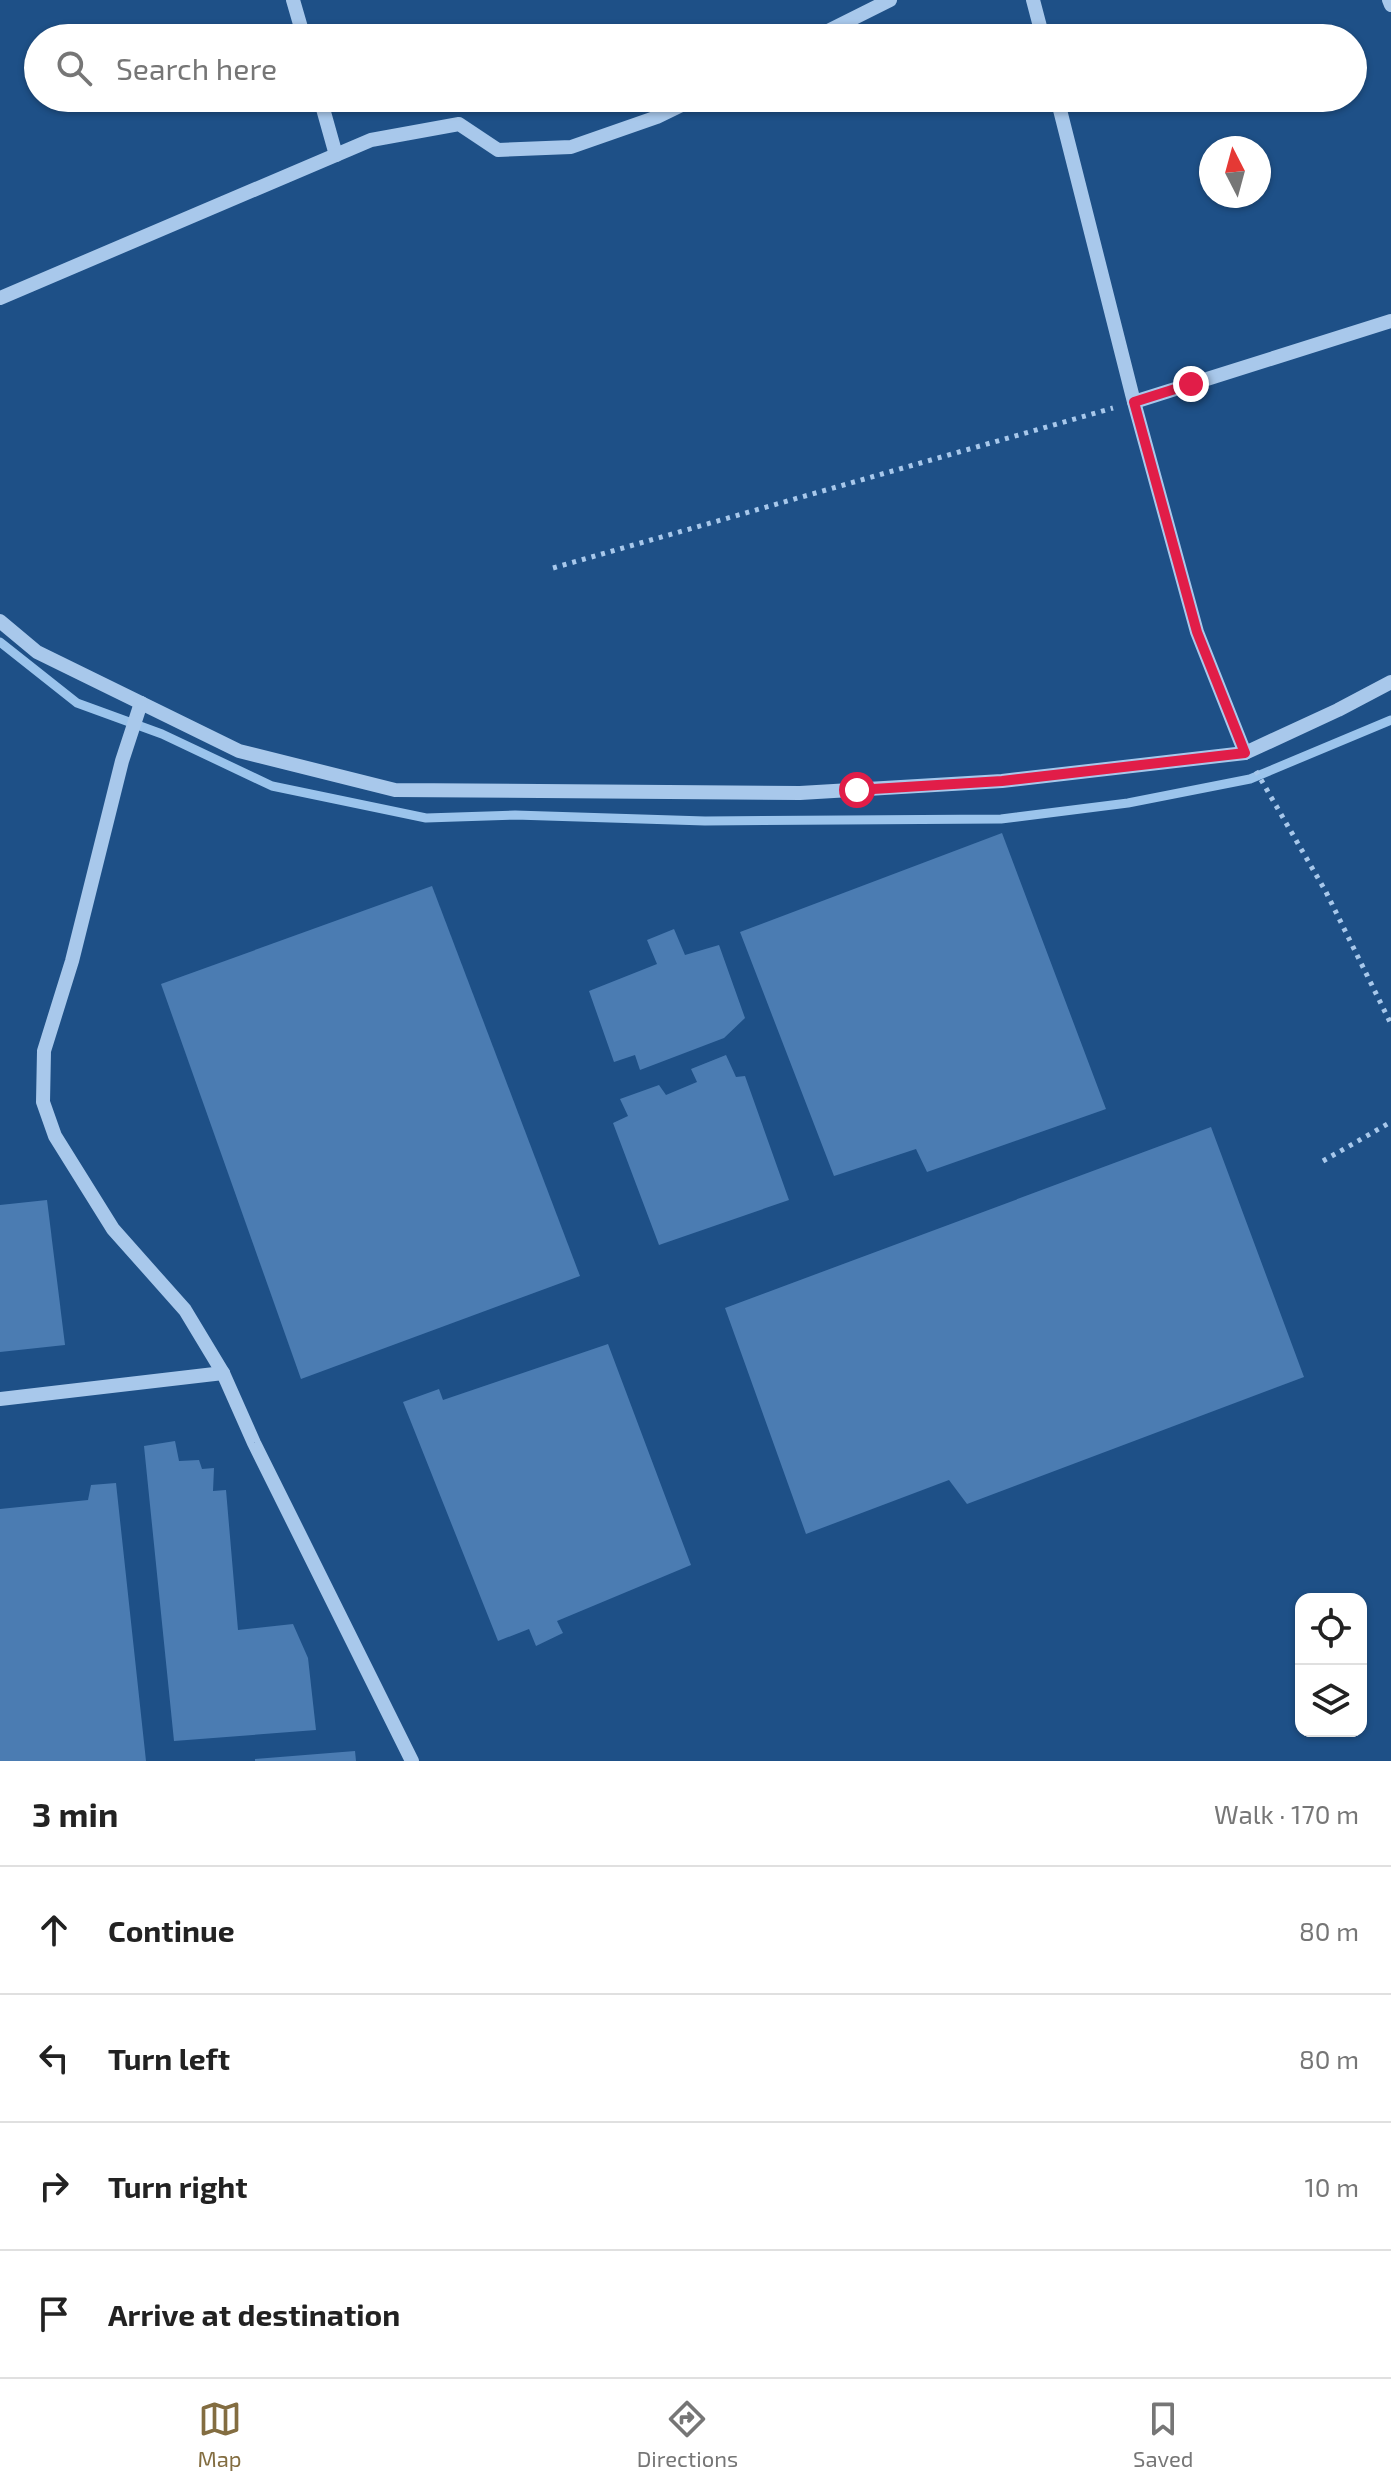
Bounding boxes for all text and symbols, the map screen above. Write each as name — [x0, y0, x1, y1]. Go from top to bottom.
search box — [24, 24, 1367, 112]
icon: search — [52, 46, 96, 90]
text: Search here — [116, 50, 277, 86]
north arrow — [1199, 136, 1271, 208]
route end — [1173, 366, 1209, 402]
route start — [839, 772, 875, 808]
map controls — [1295, 1593, 1367, 1737]
button: locate — [1295, 1593, 1367, 1665]
button: layers — [1295, 1665, 1367, 1737]
text: 3 min — [32, 1793, 118, 1834]
text: Walk · 170 m — [1214, 1798, 1359, 1829]
icon: ahead — [32, 1908, 76, 1952]
text: Continue — [108, 1912, 235, 1948]
text: 80 m — [1299, 1915, 1359, 1946]
icon: left — [32, 2036, 76, 2080]
text: Turn left — [108, 2040, 230, 2076]
text: 80 m — [1299, 2043, 1359, 2074]
icon: right — [32, 2164, 76, 2208]
text: Turn right — [108, 2168, 248, 2204]
text: 10 m — [1304, 2171, 1359, 2202]
icon: arrive — [32, 2292, 76, 2336]
text: Arrive at destination — [108, 2296, 400, 2332]
tab: Map — [198, 2397, 242, 2471]
tab: Directions — [637, 2397, 738, 2471]
tab: Saved — [1133, 2397, 1193, 2471]

